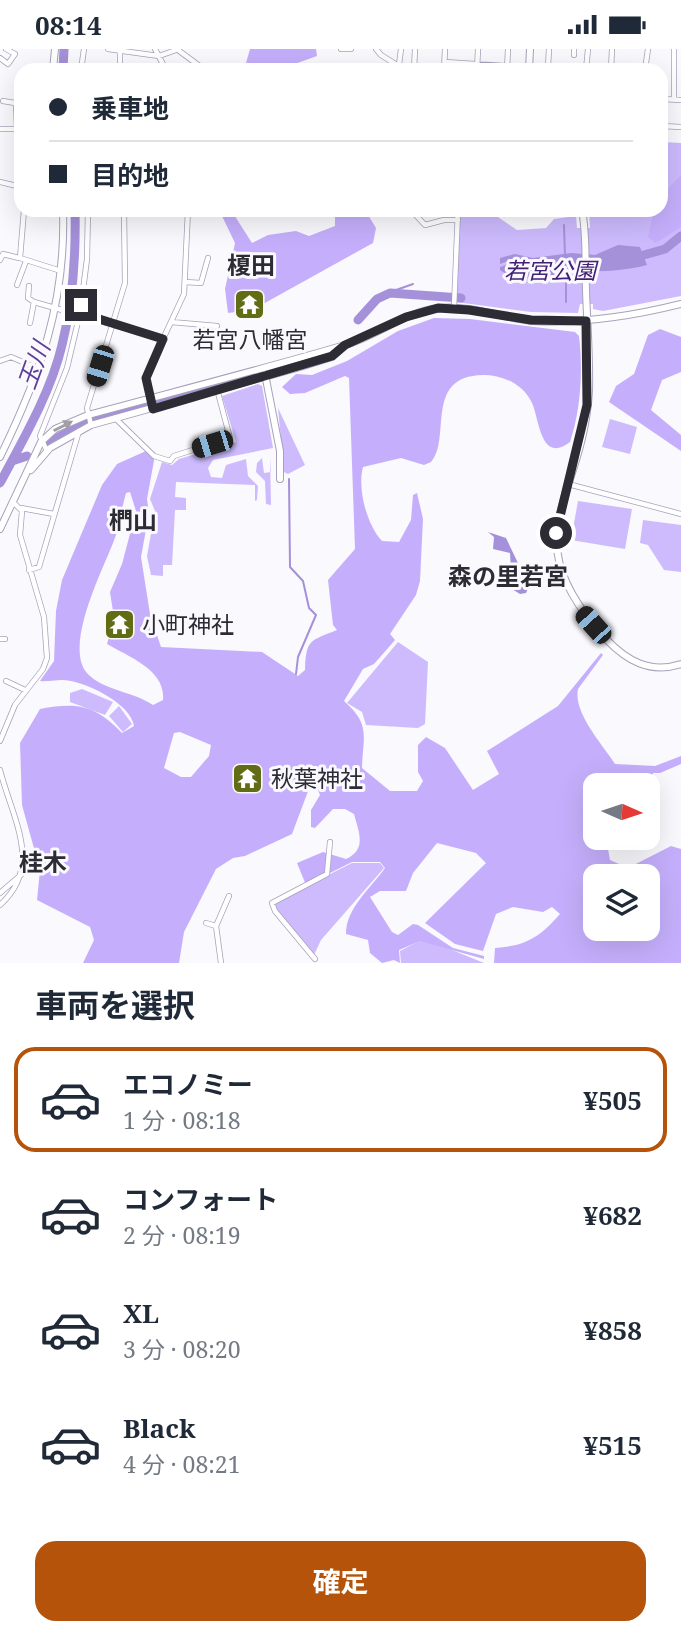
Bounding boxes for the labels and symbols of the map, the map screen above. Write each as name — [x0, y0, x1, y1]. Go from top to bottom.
district label: 榎田 — [227, 248, 275, 281]
park label: 若宮公園 — [504, 254, 599, 286]
temple icon: 若宮八幡宮 — [233, 288, 267, 322]
route end — [65, 289, 97, 321]
place label: 若宮八幡宮 — [193, 323, 308, 355]
water label: 玉川 — [9, 334, 58, 393]
car — [84, 343, 117, 389]
one-way arrow — [53, 421, 73, 432]
car — [189, 428, 236, 460]
district label: 椚山 — [109, 503, 157, 536]
route start — [540, 517, 572, 549]
district label: 森の里若宮 — [448, 559, 568, 592]
car — [572, 602, 615, 648]
temple icon: 小町神社 — [102, 607, 136, 641]
place label: 小町神社 — [142, 608, 234, 640]
temple icon: 秋葉神社 — [231, 761, 265, 795]
place label: 秋葉神社 — [271, 762, 363, 794]
north arrow — [583, 773, 660, 851]
district label: 桂木 — [19, 845, 67, 878]

